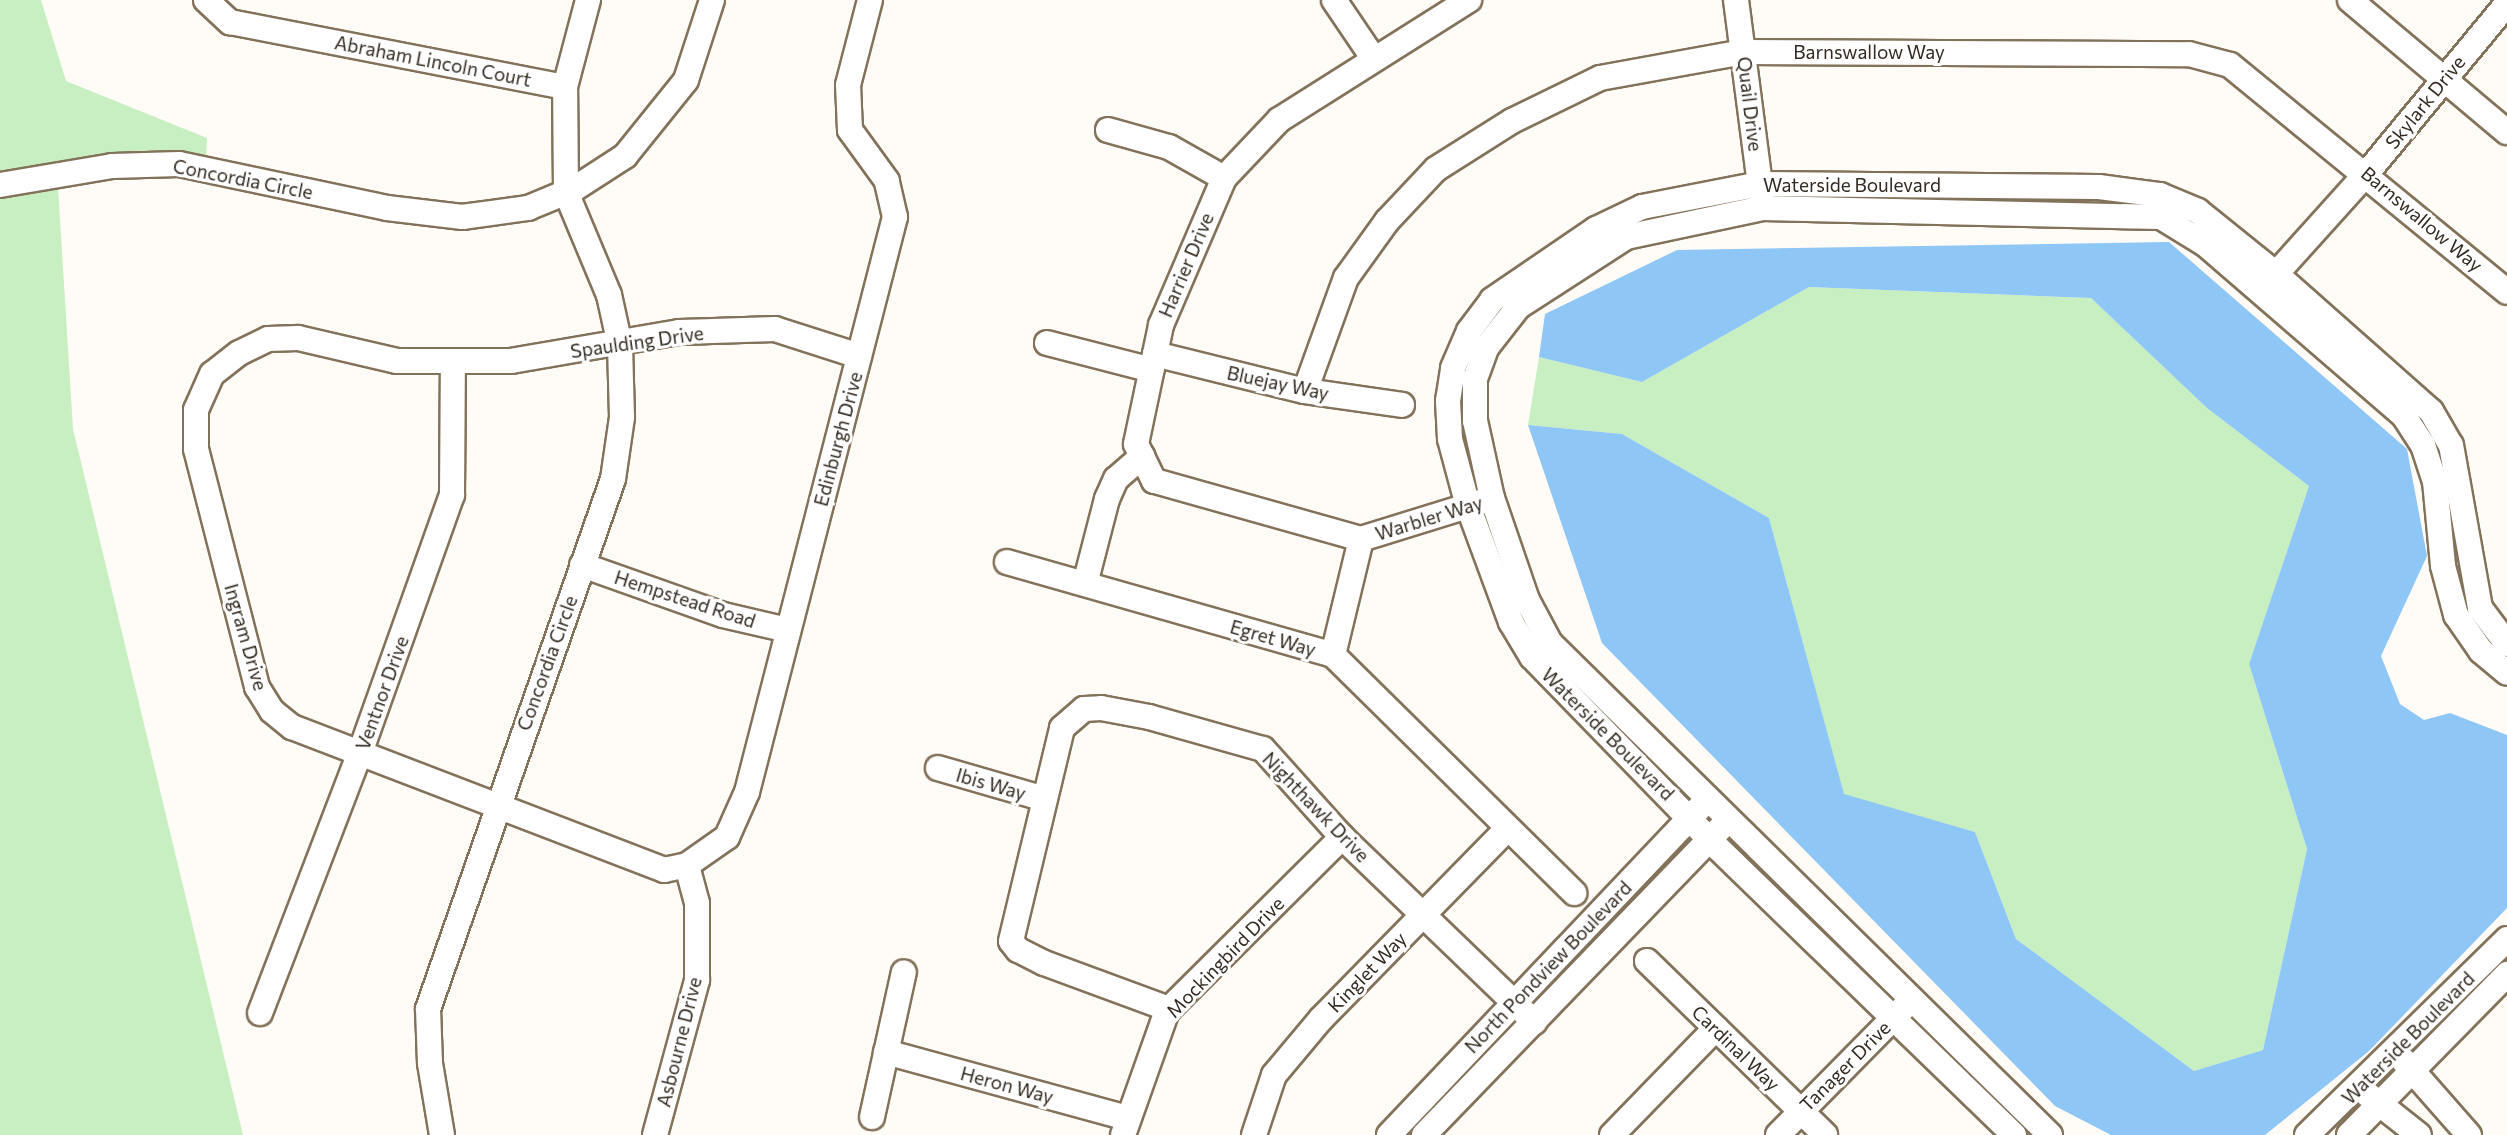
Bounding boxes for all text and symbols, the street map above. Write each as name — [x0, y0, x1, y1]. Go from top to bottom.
street label: Abraham Lincoln Court — [333, 31, 533, 91]
street label: Barnswallow Way — [1793, 41, 1945, 63]
street label: Skylark Drive — [2380, 51, 2470, 153]
street label: Quail Drive — [1733, 55, 1767, 153]
street label: Concordia Circle — [171, 154, 315, 204]
street label: Barnswallow Way — [2357, 162, 2487, 276]
street label: Waterside Boulevard — [1763, 174, 1941, 196]
street label: Harrier Drive — [1154, 209, 1218, 321]
street label: Spaulding Drive — [569, 321, 705, 363]
street label: Bluejay Way — [1225, 361, 1331, 405]
street label: Edinburgh Drive — [809, 369, 867, 509]
street label: Warbler Way — [1373, 491, 1485, 545]
street label: Hempstead Road — [612, 565, 758, 633]
street label: Ingram Drive — [220, 581, 272, 693]
street label: Concordia Circle — [512, 592, 582, 734]
street label: Egret Way — [1228, 615, 1318, 661]
street label: Ventnor Drive — [351, 633, 413, 753]
street label: Waterside Boulevard — [1537, 663, 1679, 805]
street label: Nighthawk Drive — [1258, 747, 1374, 867]
street label: Ibis Way — [953, 763, 1029, 805]
street label: North Pondview Boulevard — [1460, 876, 1636, 1058]
street label: Mockingbird Drive — [1162, 892, 1288, 1022]
street label: Kinglet Way — [1323, 927, 1411, 1017]
street label: Waterside Boulevard — [2337, 967, 2479, 1109]
street label: Asbourne Drive — [652, 975, 706, 1109]
street label: Cardinal Way — [1687, 1000, 1785, 1096]
street label: Tanager Drive — [1795, 1016, 1895, 1116]
street label: Heron Way — [958, 1062, 1056, 1108]

